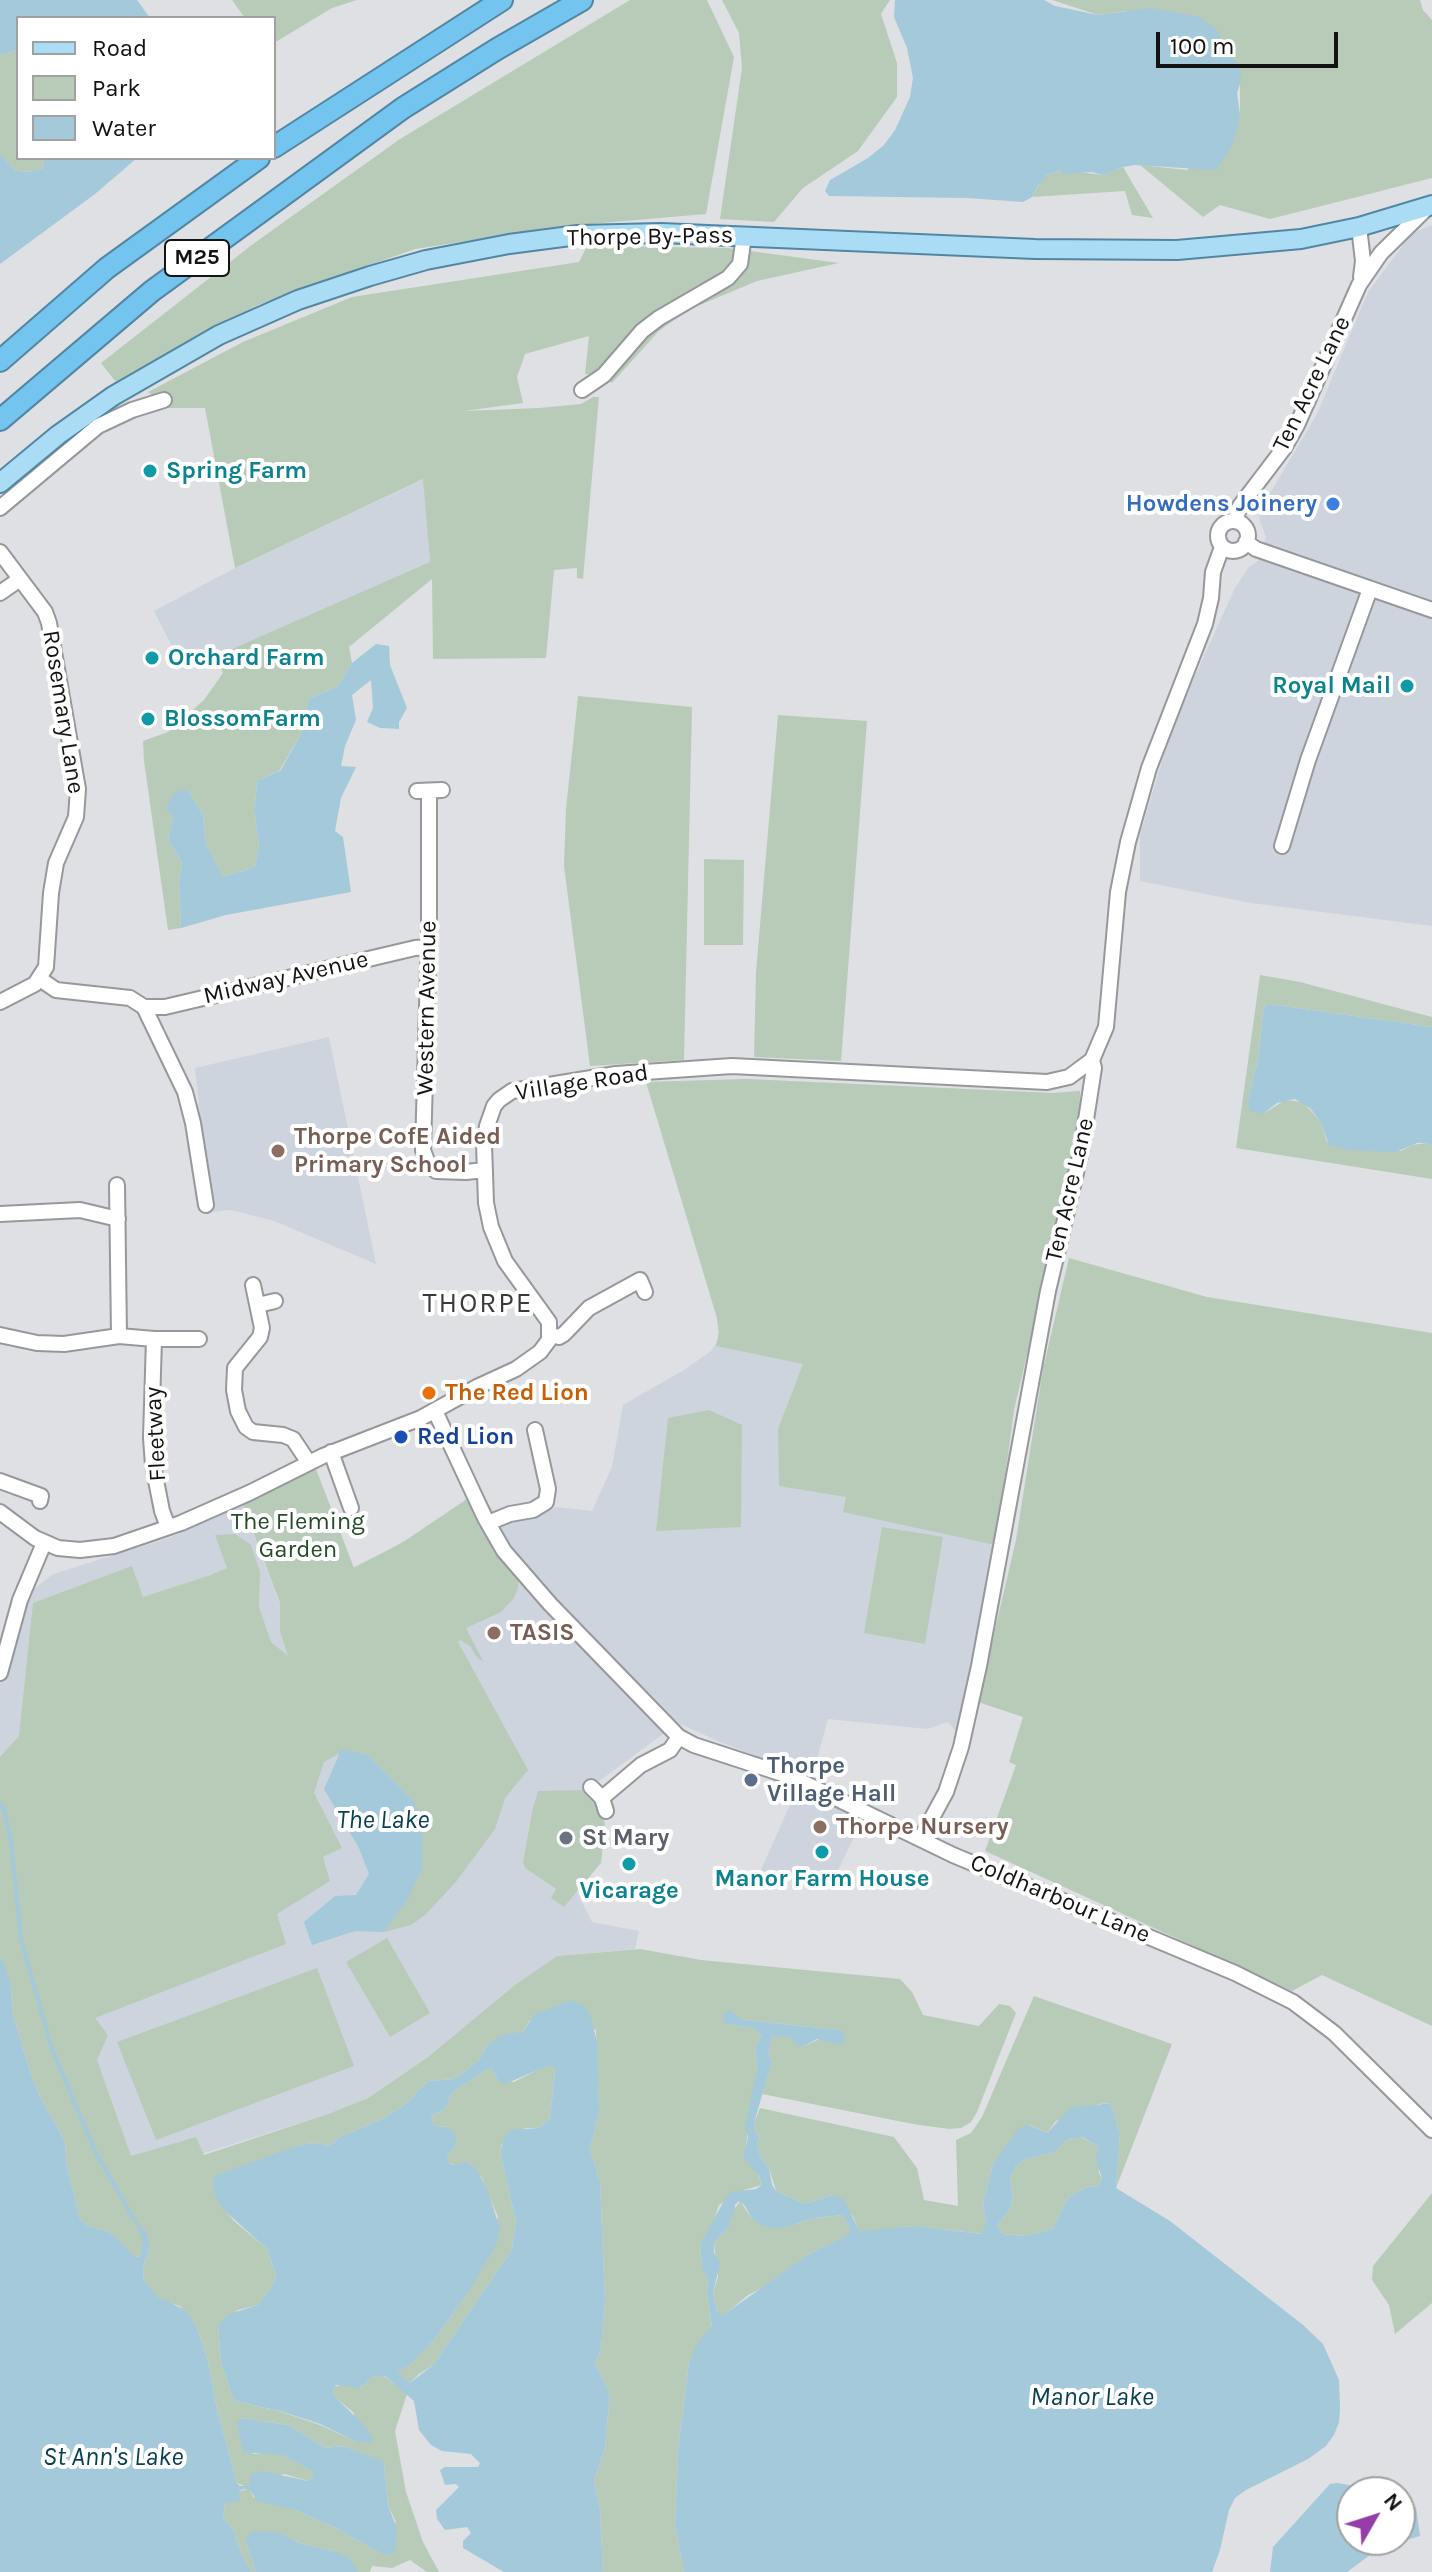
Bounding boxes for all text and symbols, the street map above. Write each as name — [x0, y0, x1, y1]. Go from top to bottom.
legend — [16, 16, 276, 160]
scale bar — [1160, 16, 1342, 66]
text: 100 m — [1170, 32, 1235, 60]
text: Road — [92, 34, 147, 62]
text: Park — [92, 74, 141, 102]
text: Water — [92, 114, 156, 142]
street label: Thorpe By-Pass — [567, 221, 733, 253]
road number: M25 — [165, 240, 229, 276]
street label: Ten Acre Lane — [1267, 312, 1357, 456]
place label: Spring Farm — [166, 457, 307, 485]
marker: Spring Farm — [141, 462, 159, 480]
place label: Howdens Joinery — [1126, 490, 1317, 518]
marker: Howdens Joinery — [1324, 495, 1342, 513]
street label: Rosemary Lane — [36, 628, 90, 796]
place label: Orchard Farm — [168, 644, 325, 672]
marker: Orchard Farm — [143, 649, 161, 667]
place label: Royal Mail — [1272, 672, 1391, 700]
marker: Royal Mail — [1398, 677, 1416, 695]
place label: BlossomFarm — [164, 705, 321, 733]
marker: BlossomFarm — [139, 710, 157, 728]
street label: Western Avenue — [411, 920, 443, 1096]
street label: Midway Avenue — [201, 945, 371, 1011]
street label: Village Road — [514, 1058, 650, 1108]
street label: Ten Acre Lane — [1039, 1115, 1101, 1265]
place label: Thorpe CofE Aided Primary School — [294, 1123, 501, 1179]
marker: Thorpe CofE Aided Primary School — [269, 1142, 287, 1160]
district label: THORPE — [422, 1287, 534, 1321]
place label: The Red Lion — [445, 1379, 589, 1407]
marker: The Red Lion — [420, 1384, 438, 1402]
street label: Fleetway — [139, 1386, 173, 1482]
place label: Red Lion — [417, 1423, 514, 1451]
marker: Red Lion — [392, 1428, 410, 1446]
park label: The Fleming Garden — [231, 1508, 365, 1564]
place label: TASIS — [510, 1619, 575, 1647]
marker: TASIS — [485, 1624, 503, 1642]
place label: Thorpe Village Hall — [767, 1752, 896, 1808]
marker: Thorpe Village Hall — [742, 1771, 760, 1789]
water label: The Lake — [337, 1805, 429, 1837]
place label: Thorpe Nursery — [836, 1813, 1009, 1841]
marker: Thorpe Nursery — [811, 1818, 829, 1836]
place label: St Mary — [582, 1824, 669, 1852]
marker: St Mary — [557, 1829, 575, 1847]
marker: Manor Farm House — [813, 1843, 831, 1861]
street label: Coldharbour Lane — [966, 1848, 1154, 1950]
marker: Vicarage — [620, 1855, 638, 1873]
place label: Manor Farm House — [715, 1865, 929, 1893]
place label: Vicarage — [579, 1877, 679, 1905]
water label: Manor Lake — [1030, 2382, 1154, 2414]
water label: St Ann's Lake — [43, 2442, 183, 2474]
north arrow — [1336, 2476, 1416, 2556]
text: N — [1378, 2488, 1408, 2516]

